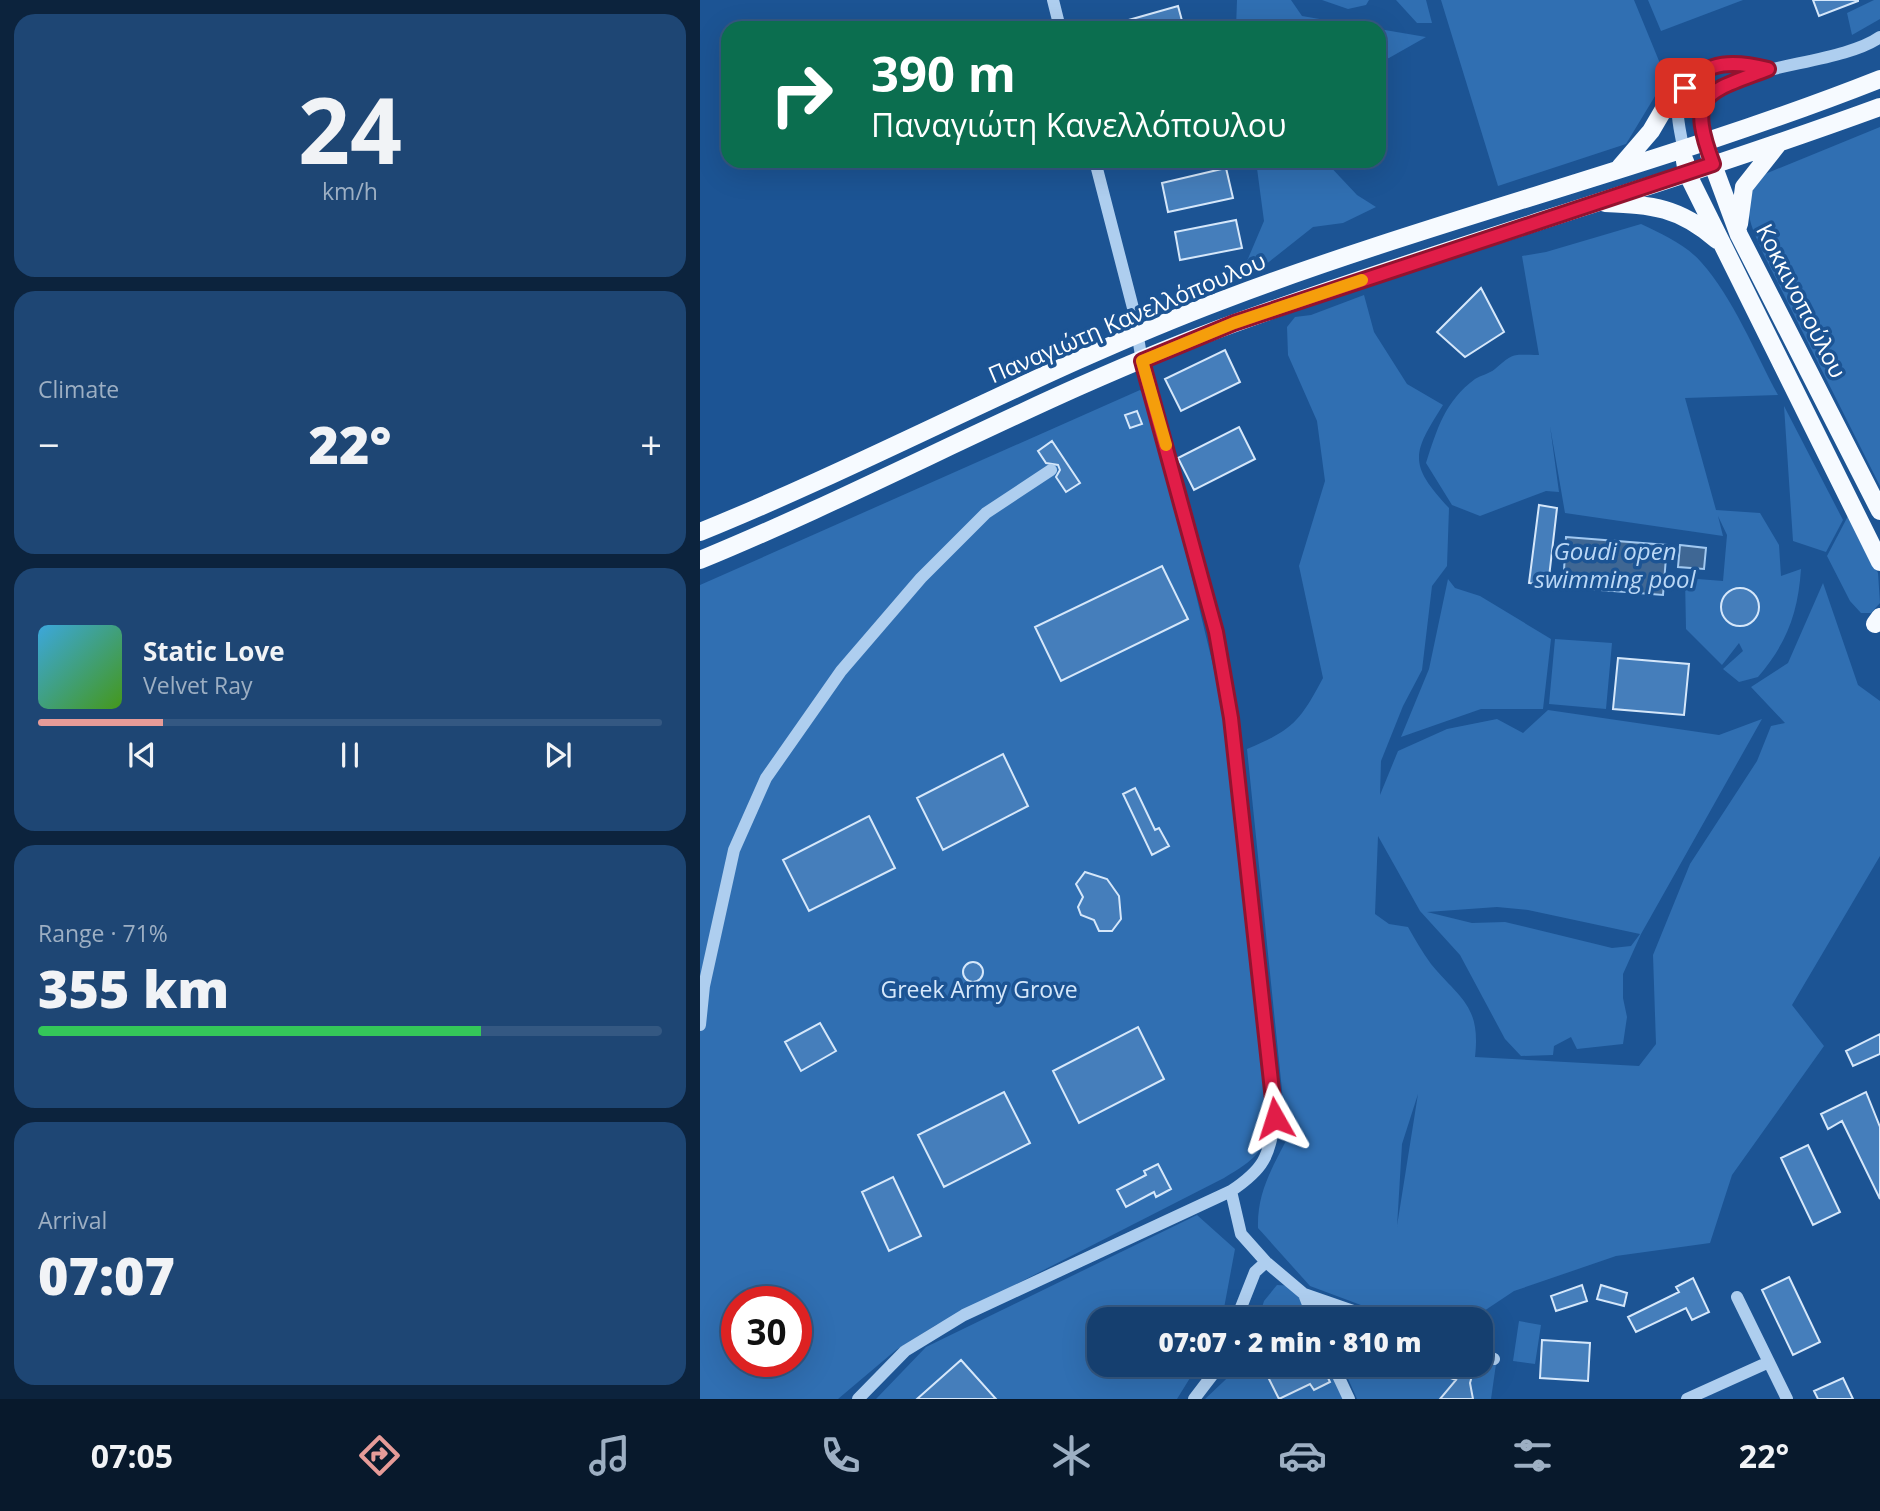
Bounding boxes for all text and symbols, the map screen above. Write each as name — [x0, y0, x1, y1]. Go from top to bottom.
text: 390 m — [871, 40, 1016, 106]
icon: right — [756, 49, 847, 140]
pin — [1655, 58, 1715, 118]
text: 24 — [298, 67, 402, 191]
icon: arrive — [1666, 69, 1704, 107]
text: Παναγιώτη Κανελλόπουλου — [871, 103, 1286, 146]
text: km/h — [322, 175, 378, 207]
street label: Κοκκινοπούλου — [1749, 218, 1855, 383]
street label: Παναγιώτη Κανελλόπουλου — [983, 244, 1270, 390]
text: Climate — [38, 373, 119, 405]
text: 22° — [309, 408, 391, 479]
text: − — [38, 418, 60, 470]
text: + — [640, 418, 662, 470]
water label: Goudi open swimming pool — [1535, 534, 1696, 595]
text: Static Love — [143, 633, 285, 669]
text: Velvet Ray — [143, 669, 253, 701]
icon: previous — [123, 736, 161, 774]
icon: pause — [331, 736, 369, 774]
icon: next — [539, 736, 577, 774]
text: Range · 71% — [38, 917, 168, 949]
text: 355 km — [38, 952, 229, 1023]
park label: Greek Army Grove — [880, 973, 1078, 1005]
position arrow — [1238, 1081, 1312, 1155]
text: Arrival — [38, 1204, 107, 1236]
text: 07:07 — [38, 1239, 175, 1310]
speed limit sign: 30 — [721, 1286, 812, 1377]
text: 07:07 · 2 min · 810 m — [1159, 1324, 1421, 1360]
icon: directions — [355, 1431, 404, 1480]
icon: music — [585, 1431, 634, 1480]
icon: phone — [816, 1431, 865, 1480]
icon: climate — [1047, 1431, 1096, 1480]
icon: car — [1278, 1431, 1327, 1480]
icon: filters — [1508, 1431, 1557, 1480]
text: 07:05 — [91, 1434, 173, 1477]
text: 22° — [1739, 1434, 1789, 1477]

